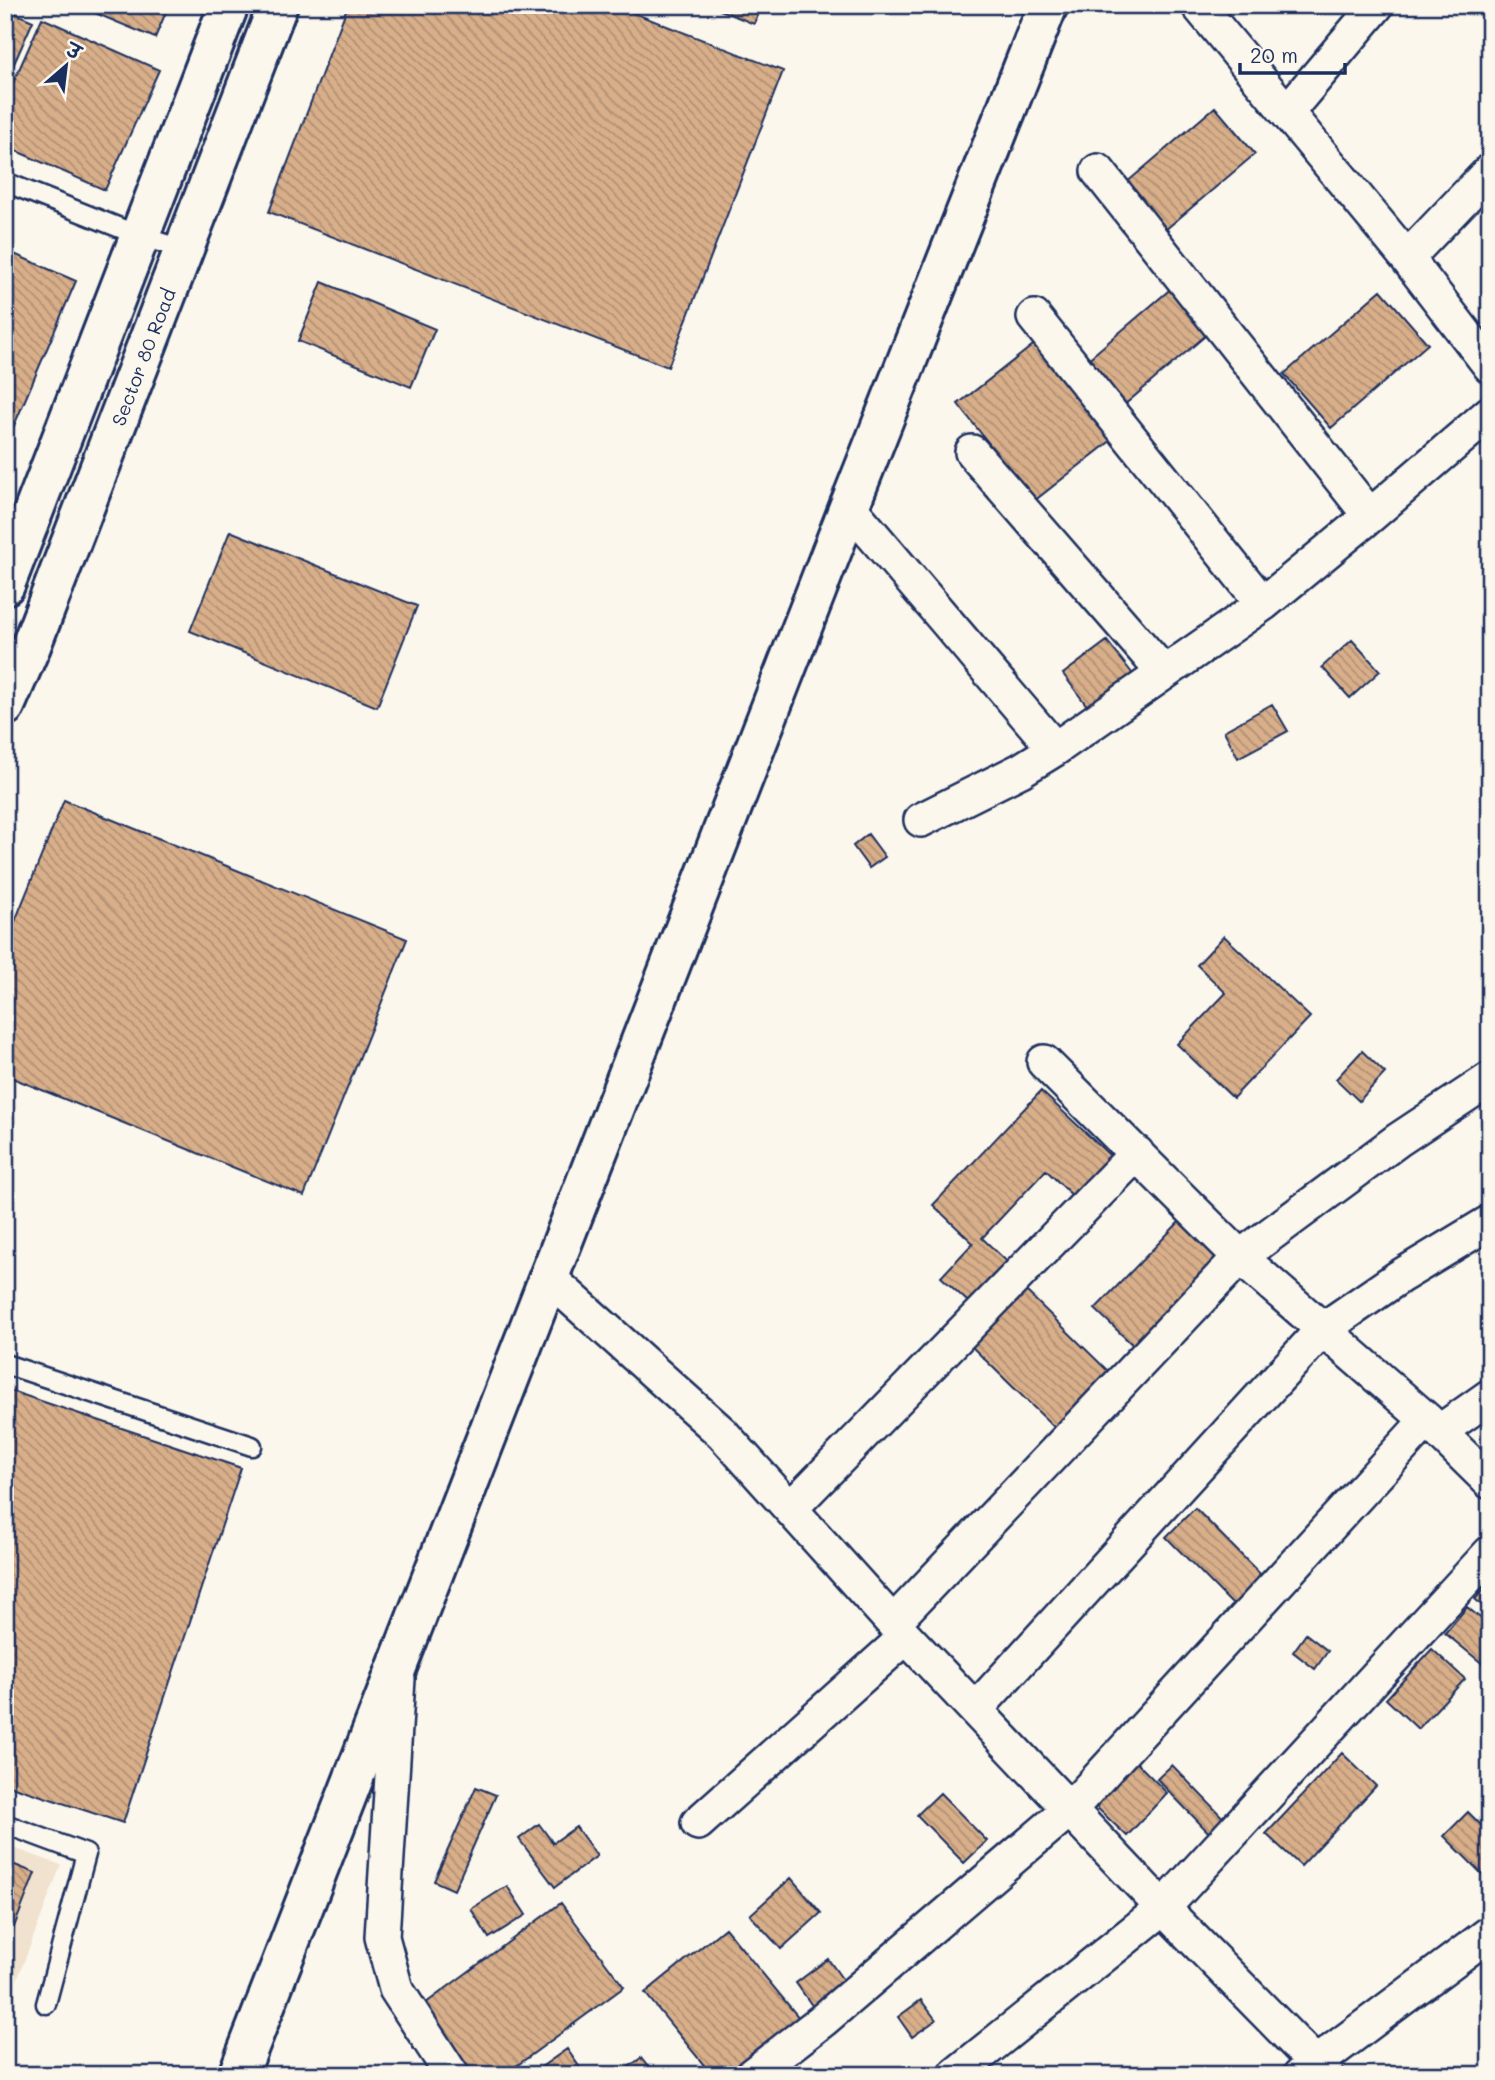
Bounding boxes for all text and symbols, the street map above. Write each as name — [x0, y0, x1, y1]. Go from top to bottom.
north arrow — [32, 32, 102, 102]
scale bar — [1240, 32, 1344, 76]
text: उ — [61, 36, 88, 66]
text: 20 m — [1250, 41, 1298, 68]
street label: Sector 80 Road — [105, 285, 181, 429]

